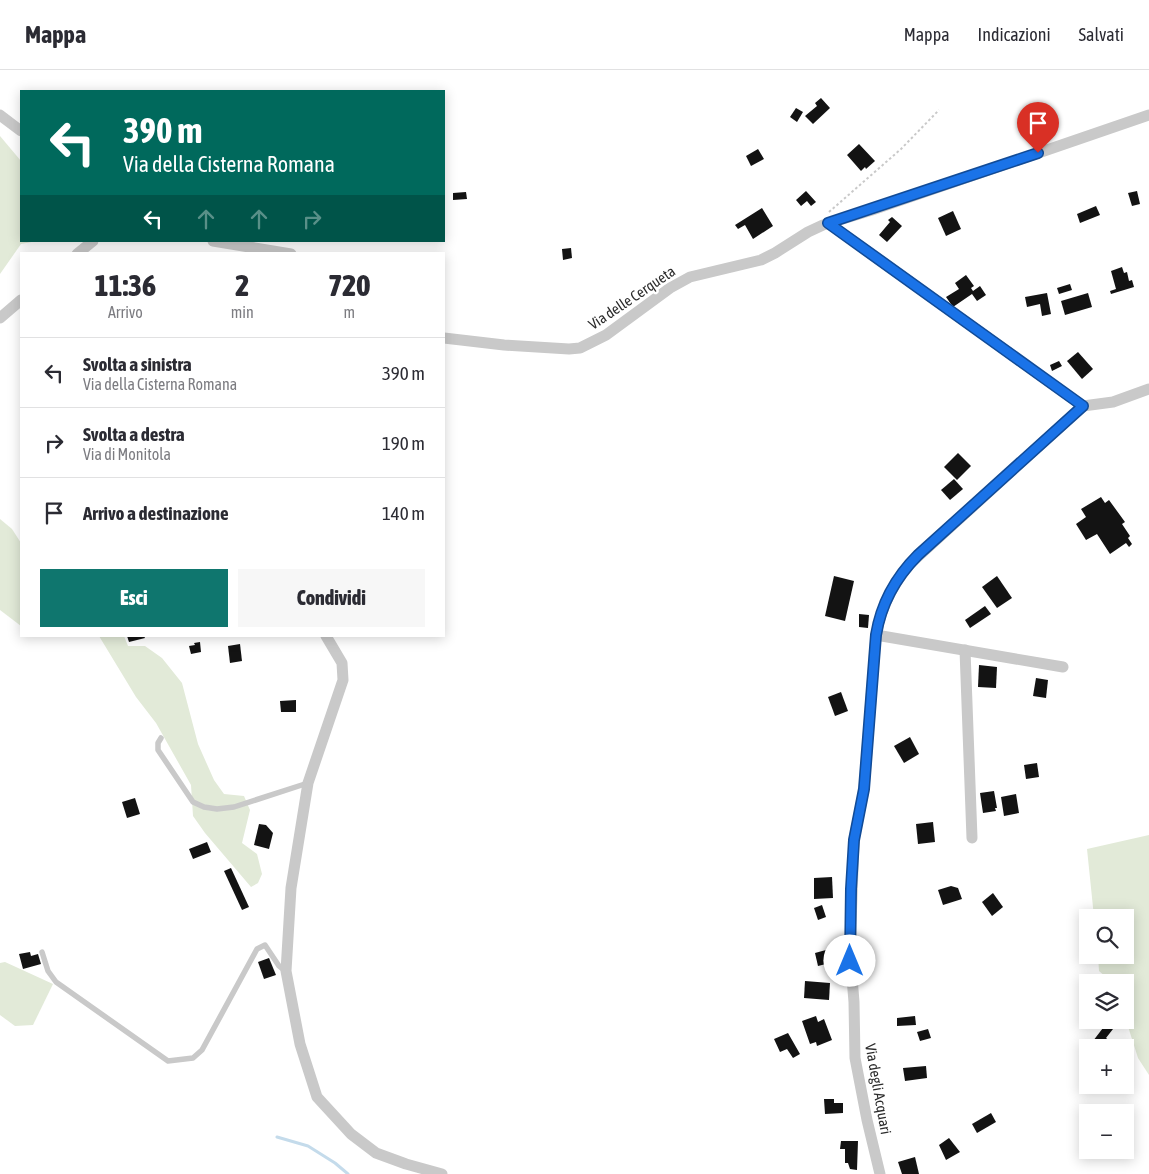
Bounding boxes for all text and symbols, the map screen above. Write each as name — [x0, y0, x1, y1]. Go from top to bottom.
text: Mappa — [25, 21, 86, 48]
text: Mappa — [904, 24, 950, 45]
text: Indicazioni — [978, 24, 1051, 45]
text: Salvati — [1079, 24, 1124, 45]
pin — [1017, 102, 1059, 153]
icon: arrive — [1024, 109, 1052, 137]
icon: left — [40, 110, 105, 175]
text: 390 m — [123, 110, 202, 150]
text: Via della Cisterna Romana — [123, 151, 335, 177]
icon: left — [139, 205, 167, 233]
icon: ahead — [192, 205, 220, 233]
icon: ahead — [245, 205, 273, 233]
icon: right — [298, 205, 326, 233]
street label: Via delle Cerqueta — [585, 262, 678, 333]
text: 11:36 — [94, 268, 156, 302]
text: 2 — [235, 268, 249, 302]
text: 720 — [328, 268, 370, 302]
text: Arrivo — [108, 303, 143, 321]
text: min — [231, 303, 254, 321]
text: m — [344, 303, 355, 321]
text: Svolta a sinistra — [83, 353, 192, 375]
icon: left — [40, 359, 68, 387]
text: 390 m — [382, 362, 425, 384]
text: Via della Cisterna Romana — [83, 375, 237, 393]
text: Svolta a destra — [83, 423, 185, 445]
icon: right — [40, 429, 68, 457]
text: 190 m — [382, 432, 425, 454]
text: Via di Monitola — [83, 445, 171, 463]
icon: arrive — [40, 499, 68, 527]
text: Arrivo a destinazione — [83, 502, 229, 524]
text: 140 m — [382, 502, 425, 524]
button: Esci — [40, 569, 228, 627]
button: Condividi — [238, 569, 425, 627]
map controls — [1079, 909, 1134, 1159]
button: search — [1079, 909, 1134, 964]
position arrow — [823, 934, 875, 986]
button: layers — [1079, 974, 1134, 1029]
button: + — [1079, 1039, 1134, 1094]
street label: Via degli Acquari — [862, 1042, 895, 1136]
button: − — [1079, 1104, 1134, 1159]

